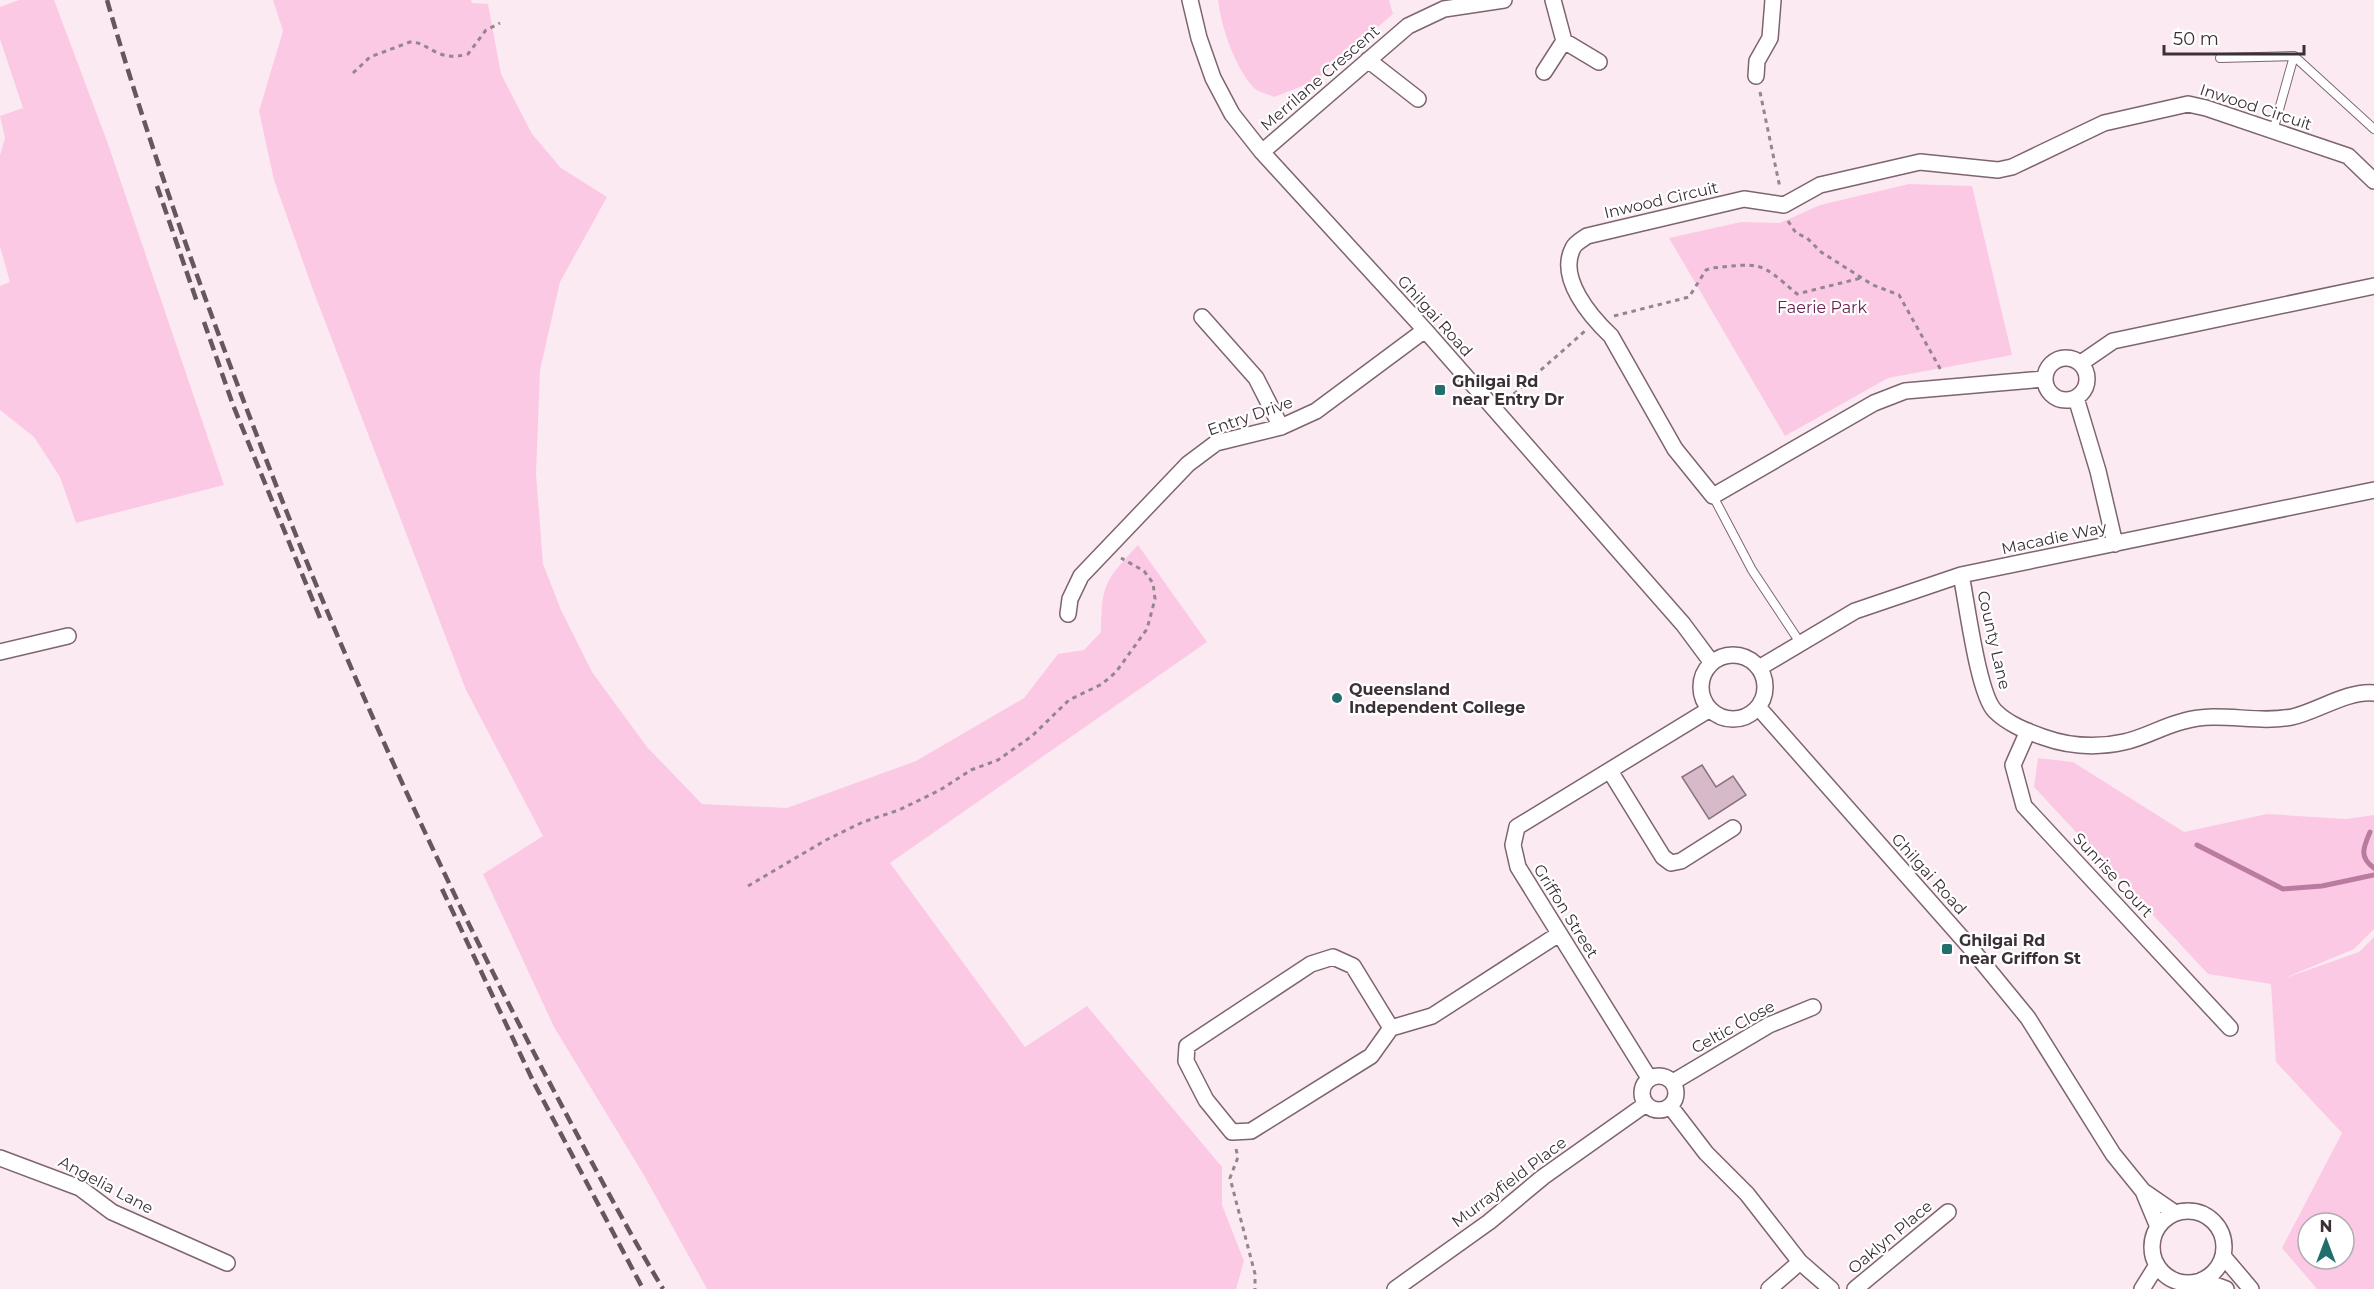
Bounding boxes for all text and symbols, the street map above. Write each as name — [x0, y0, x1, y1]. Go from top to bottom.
scale bar — [2164, 18, 2304, 56]
street label: Merrilane Crescent — [1257, 21, 1384, 135]
text: 50 m — [2173, 28, 2219, 50]
street label: Inwood Circuit — [2198, 80, 2315, 134]
street label: Inwood Circuit — [1602, 178, 1720, 222]
street label: Ghilgai Road — [1394, 272, 1476, 360]
park label: Faerie Park — [1777, 298, 1867, 317]
place label: Ghilgai Rd near Entry Dr — [1452, 372, 1564, 409]
marker: Ghilgai Rd near Entry Dr — [1433, 383, 1447, 397]
street label: Entry Drive — [1205, 393, 1295, 439]
street label: Macadie Way — [2000, 518, 2109, 558]
street label: County Lane — [1973, 589, 2015, 691]
place label: Queensland Independent College — [1349, 680, 1525, 717]
marker: Queensland Independent College — [1330, 691, 1344, 705]
street label: Sunrise Court — [2069, 829, 2157, 922]
street label: Ghilgai Road — [1888, 830, 1970, 918]
street label: Griffon Street — [1530, 861, 1603, 962]
place label: Ghilgai Rd near Griffon St — [1959, 931, 2081, 968]
marker: Ghilgai Rd near Griffon St — [1940, 942, 1954, 956]
street label: Celtic Close — [1688, 996, 1778, 1058]
street label: Murrayfield Place — [1448, 1133, 1570, 1231]
street label: Angelia Lane — [55, 1152, 157, 1218]
street label: Oaklyn Place — [1844, 1196, 1936, 1278]
north arrow — [2296, 1211, 2356, 1271]
text: N — [2320, 1217, 2332, 1236]

